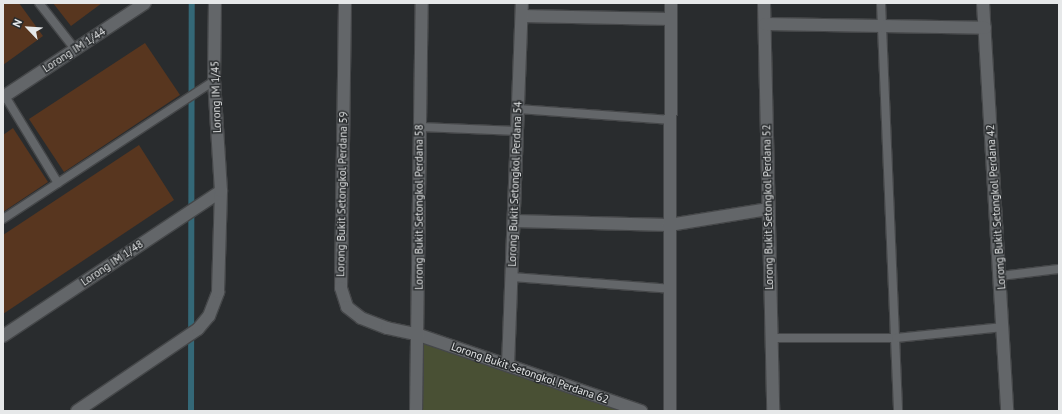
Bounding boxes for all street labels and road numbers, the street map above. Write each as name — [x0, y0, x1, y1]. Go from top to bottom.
street label: Lorong IM 1/44 — [40, 25, 108, 75]
street label: Lorong IM 1/45 — [208, 61, 224, 133]
street label: Lorong Bukit Setongkol Perdana 54 — [506, 101, 524, 267]
street label: Lorong Bukit Setongkol Perdana 59 — [334, 111, 350, 277]
street label: Lorong Bukit Setongkol Perdana 58 — [412, 124, 426, 290]
street label: Lorong Bukit Setongkol Perdana 52 — [760, 124, 776, 290]
street label: Lorong Bukit Setongkol Perdana 42 — [984, 124, 1008, 290]
street label: Lorong IM 1/48 — [78, 237, 146, 289]
street label: Lorong Bukit Setongkol Perdana 62 — [450, 340, 610, 406]

